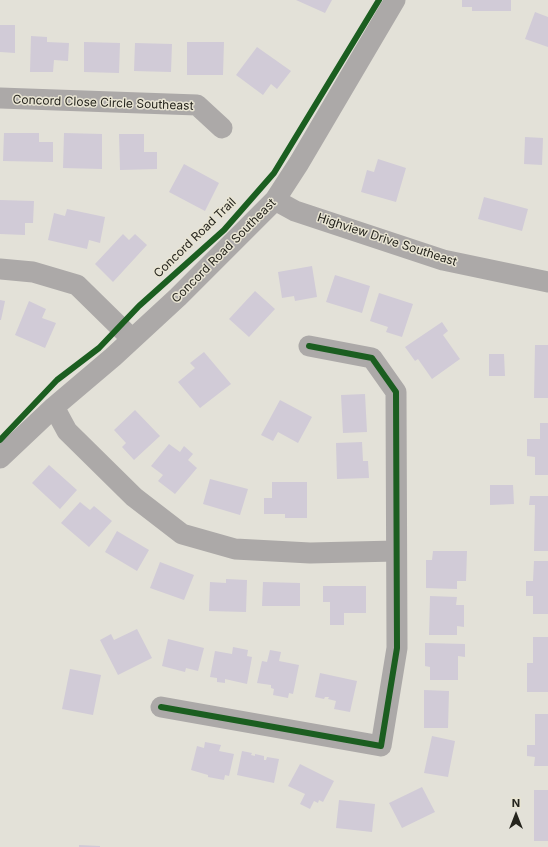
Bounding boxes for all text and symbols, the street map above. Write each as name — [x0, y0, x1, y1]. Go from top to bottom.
street label: Concord Close Circle Southeast — [12, 93, 194, 113]
street label: Concord Road Trail — [151, 195, 239, 281]
street label: Concord Road Southeast — [169, 196, 279, 306]
street label: Highview Drive Southeast — [315, 211, 459, 269]
north arrow — [496, 795, 536, 835]
text: N — [512, 796, 520, 810]

